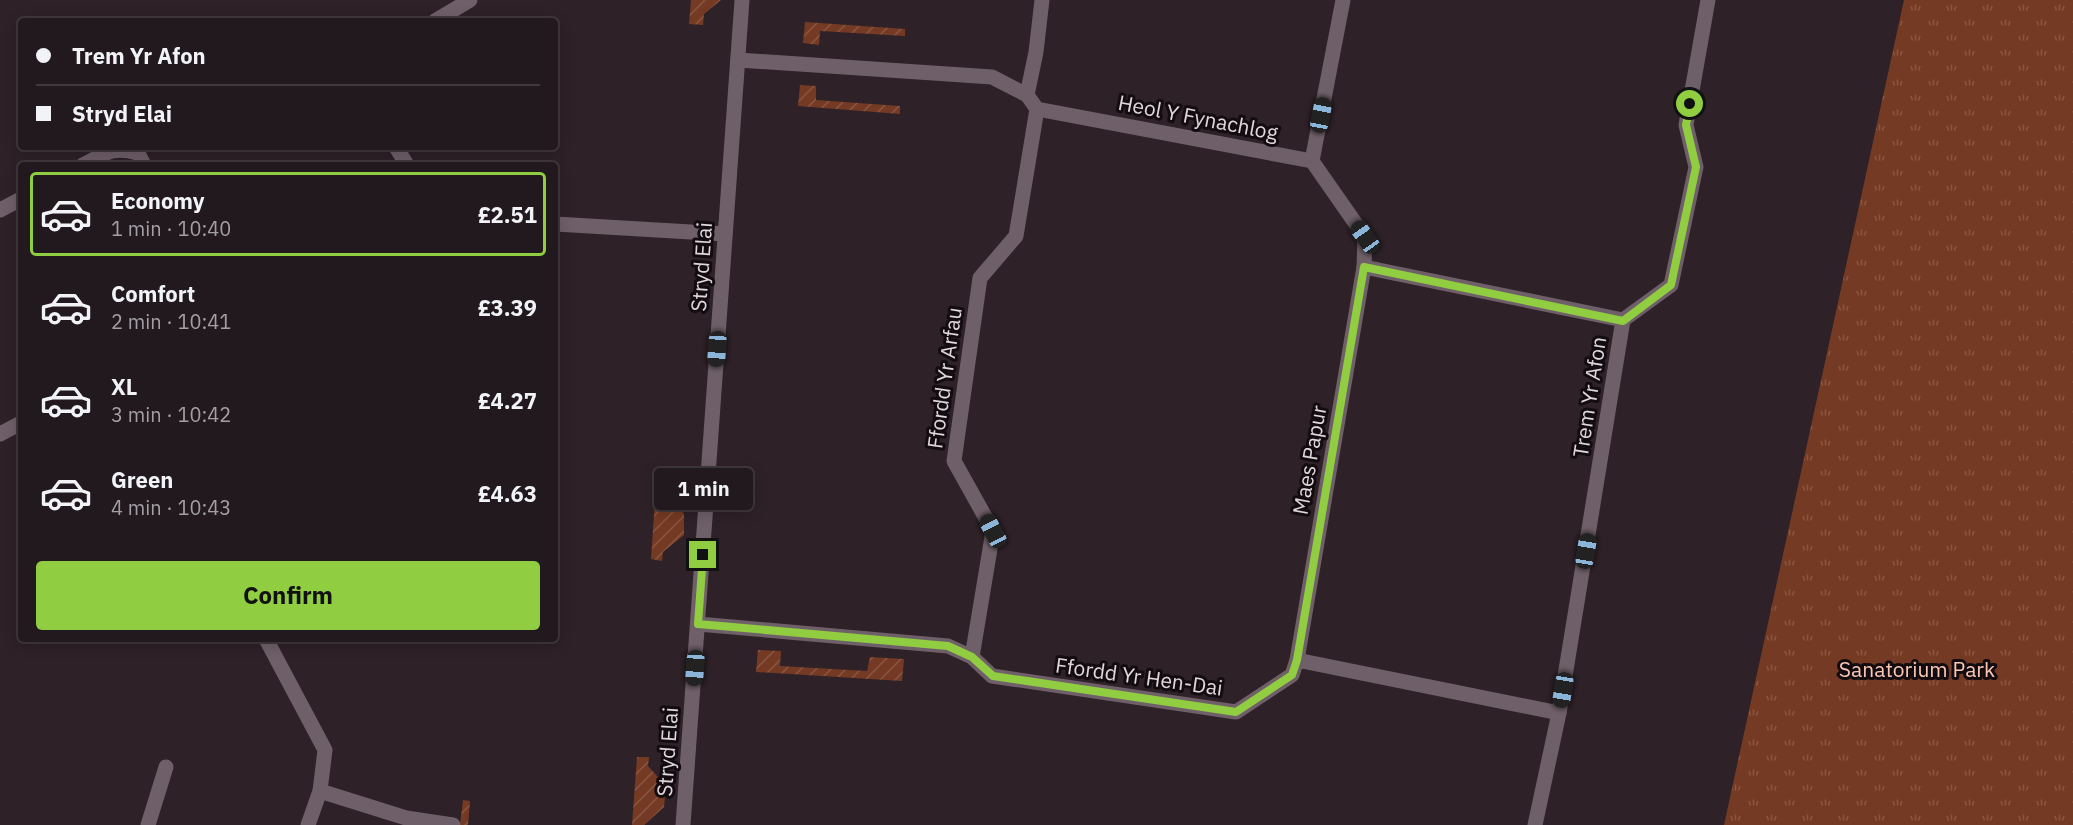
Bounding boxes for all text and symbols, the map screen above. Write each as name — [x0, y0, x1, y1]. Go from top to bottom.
text: Trem Yr Afon — [72, 41, 206, 70]
street label: Heol Y Fynachlog — [1116, 88, 1280, 146]
route start — [1676, 90, 1703, 117]
car — [1309, 96, 1333, 134]
text: Stryd Elai — [72, 99, 172, 128]
text: Economy — [111, 186, 205, 215]
icon: car — [39, 187, 93, 241]
text: £2.51 — [478, 200, 537, 229]
text: 1 min · 10:40 — [111, 215, 231, 242]
car — [1347, 217, 1383, 257]
street label: Stryd Elai — [684, 221, 718, 313]
text: Comfort — [111, 279, 195, 308]
icon: car — [39, 280, 93, 334]
text: £3.39 — [478, 293, 537, 322]
street label: Ffordd Yr Arfau — [920, 305, 968, 450]
text: 2 min · 10:41 — [111, 308, 231, 335]
car — [707, 330, 727, 368]
street label: Trem Yr Afon — [1566, 335, 1612, 459]
text: XL — [111, 372, 137, 401]
icon: car — [39, 373, 93, 427]
text: £4.27 — [478, 386, 537, 415]
text: 3 min · 10:42 — [111, 401, 231, 428]
street label: Maes Papur — [1286, 403, 1332, 517]
text: Green — [111, 465, 173, 494]
icon: car — [39, 466, 93, 520]
callout: 1 min — [654, 468, 752, 510]
text: 1 min — [677, 475, 730, 502]
text: £4.63 — [478, 479, 537, 508]
text: 4 min · 10:43 — [111, 494, 231, 521]
car — [977, 511, 1009, 551]
car — [1574, 532, 1598, 570]
route end — [689, 541, 716, 568]
button: Confirm — [36, 561, 540, 630]
car — [685, 649, 705, 687]
street label: Ffordd Yr Hen-Dai — [1054, 650, 1225, 702]
park label: Sanatorium Park — [1839, 655, 1995, 683]
car — [1551, 671, 1575, 709]
street label: Stryd Elai — [650, 706, 684, 798]

